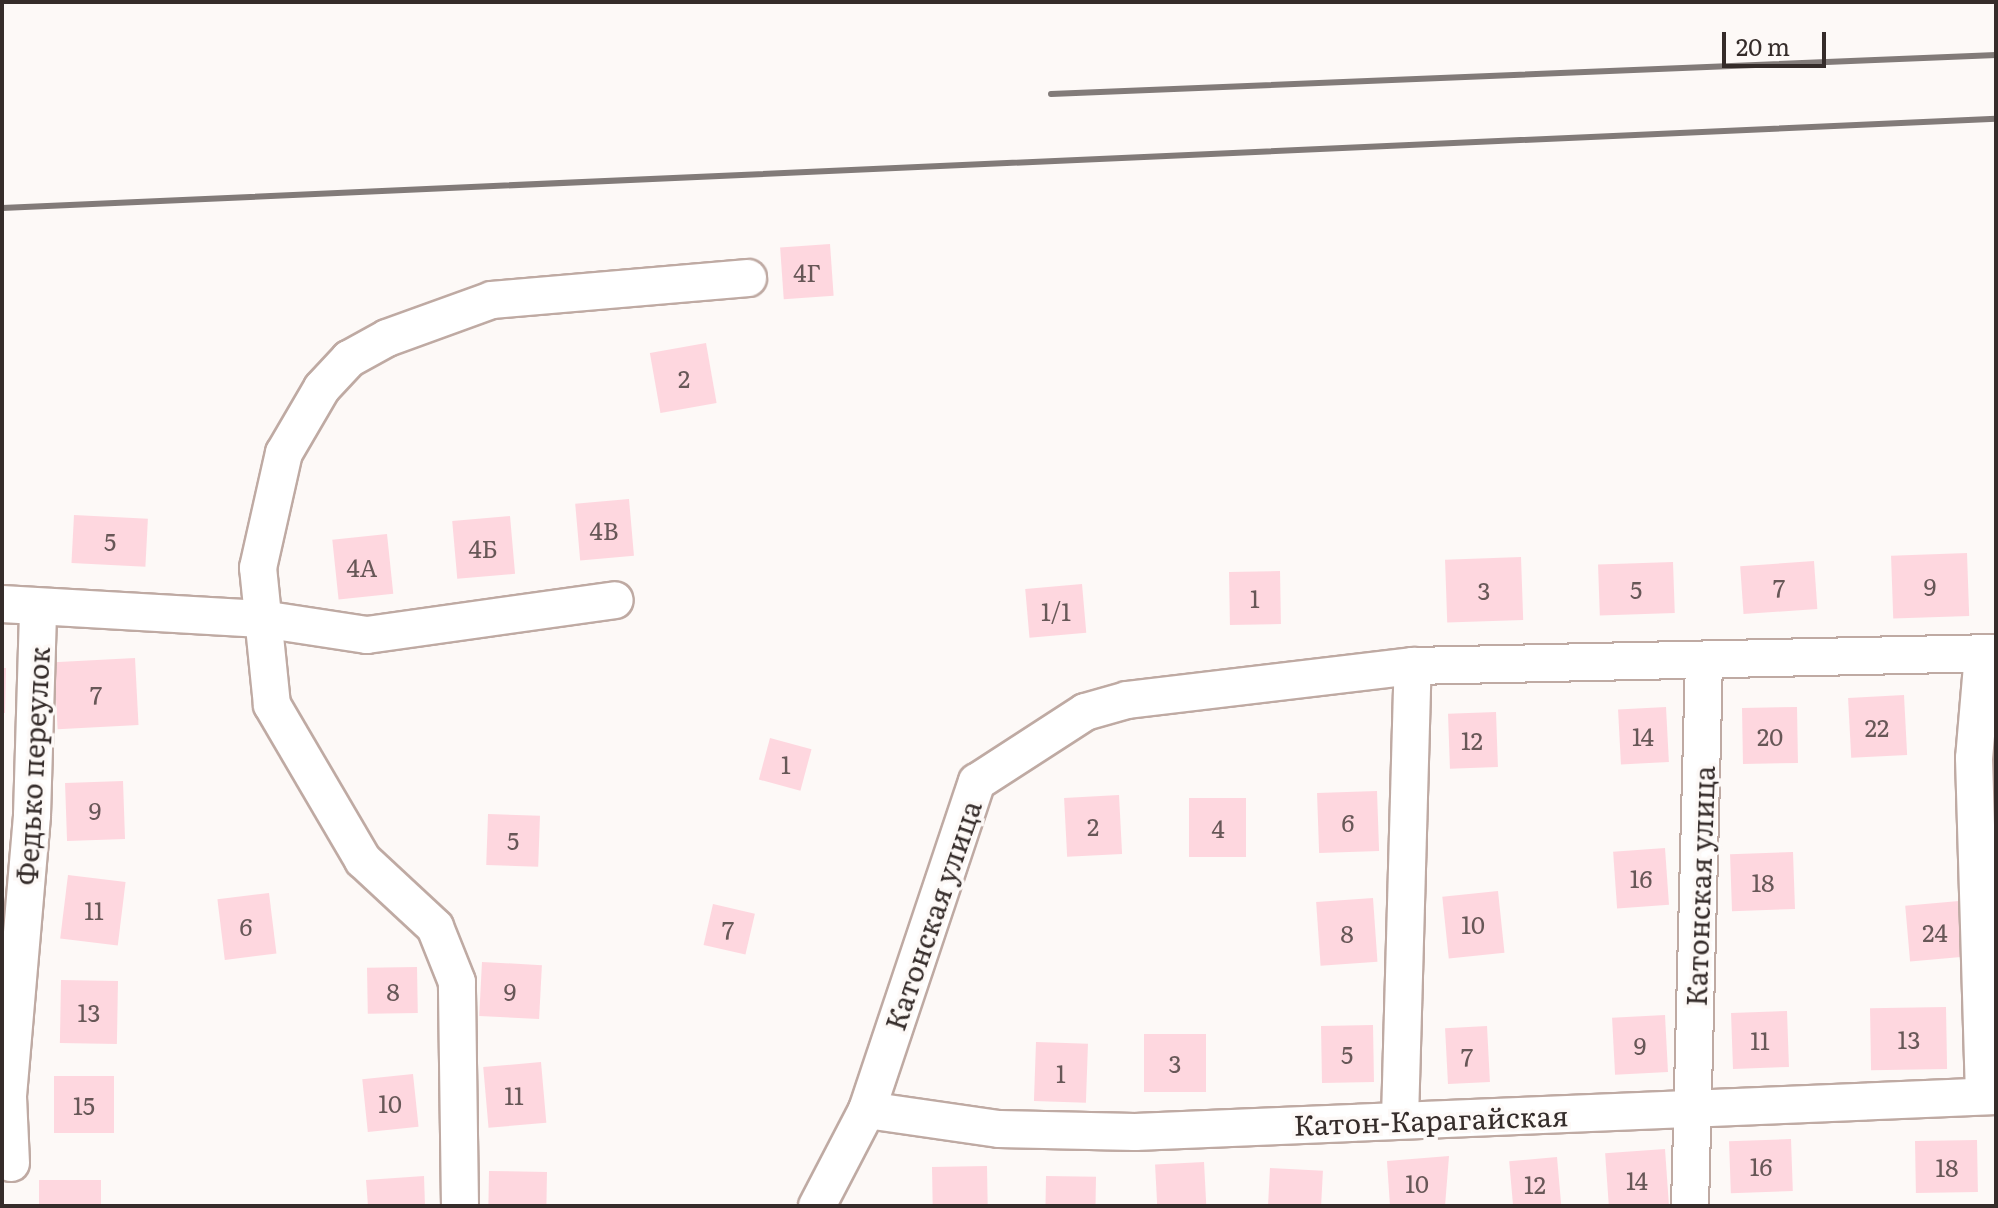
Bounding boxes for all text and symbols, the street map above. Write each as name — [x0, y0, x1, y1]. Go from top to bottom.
scale bar — [1726, 16, 1830, 66]
text: 20 m — [1736, 28, 1790, 63]
house number: 4Г — [793, 258, 821, 286]
house number: 2 — [678, 364, 690, 392]
house number: 4В — [589, 516, 619, 544]
house number: 5 — [104, 527, 116, 555]
house number: 4Б — [468, 534, 498, 562]
house number: 4А — [347, 553, 377, 581]
house number: 9 — [1924, 572, 1936, 600]
house number: 7 — [1773, 573, 1785, 601]
house number: 5 — [1630, 575, 1642, 603]
house number: 3 — [1477, 576, 1491, 604]
house number: 1 — [1250, 584, 1260, 612]
house number: 1/1 — [1041, 597, 1071, 625]
street label: Федько переулок — [9, 646, 55, 886]
house number: 7 — [90, 680, 102, 708]
house number: 22 — [1865, 713, 1889, 741]
house number: 14 — [1632, 722, 1654, 750]
house number: 20 — [1757, 722, 1783, 750]
house number: 12 — [1461, 726, 1483, 754]
house number: 1 — [781, 750, 791, 778]
street label: Катонская улица — [1678, 765, 1720, 1007]
house number: 9 — [89, 796, 101, 824]
street label: Катонская улица — [877, 796, 987, 1034]
house number: 6 — [1342, 808, 1354, 836]
house number: 2 — [1087, 812, 1099, 840]
house number: 4 — [1211, 814, 1225, 842]
house number: 5 — [507, 826, 519, 854]
house number: 16 — [1630, 864, 1652, 892]
house number: 18 — [1752, 868, 1774, 896]
house number: 11 — [84, 896, 104, 924]
house number: 10 — [1461, 910, 1485, 938]
house number: 6 — [240, 912, 252, 940]
house number: 7 — [722, 915, 734, 943]
house number: 24 — [1922, 918, 1948, 946]
house number: 8 — [1340, 919, 1354, 947]
house number: 8 — [386, 977, 400, 1005]
house number: 9 — [504, 977, 516, 1005]
house number: 13 — [78, 998, 100, 1026]
house number: 13 — [1898, 1025, 1920, 1053]
house number: 11 — [1750, 1026, 1770, 1054]
house number: 9 — [1634, 1031, 1646, 1059]
house number: 5 — [1341, 1040, 1353, 1068]
house number: 7 — [1461, 1042, 1473, 1070]
house number: 3 — [1168, 1049, 1182, 1077]
house number: 1 — [1056, 1059, 1066, 1087]
house number: 11 — [504, 1081, 524, 1109]
house number: 10 — [378, 1089, 402, 1117]
house number: 15 — [73, 1091, 95, 1119]
street label: Катон-Карагайская — [1293, 1097, 1569, 1141]
house number: 16 — [1750, 1152, 1772, 1180]
house number: 18 — [1936, 1153, 1958, 1181]
house number: 14 — [1626, 1166, 1648, 1194]
house number: 10 — [1405, 1169, 1429, 1197]
house number: 12 — [1524, 1170, 1546, 1198]

